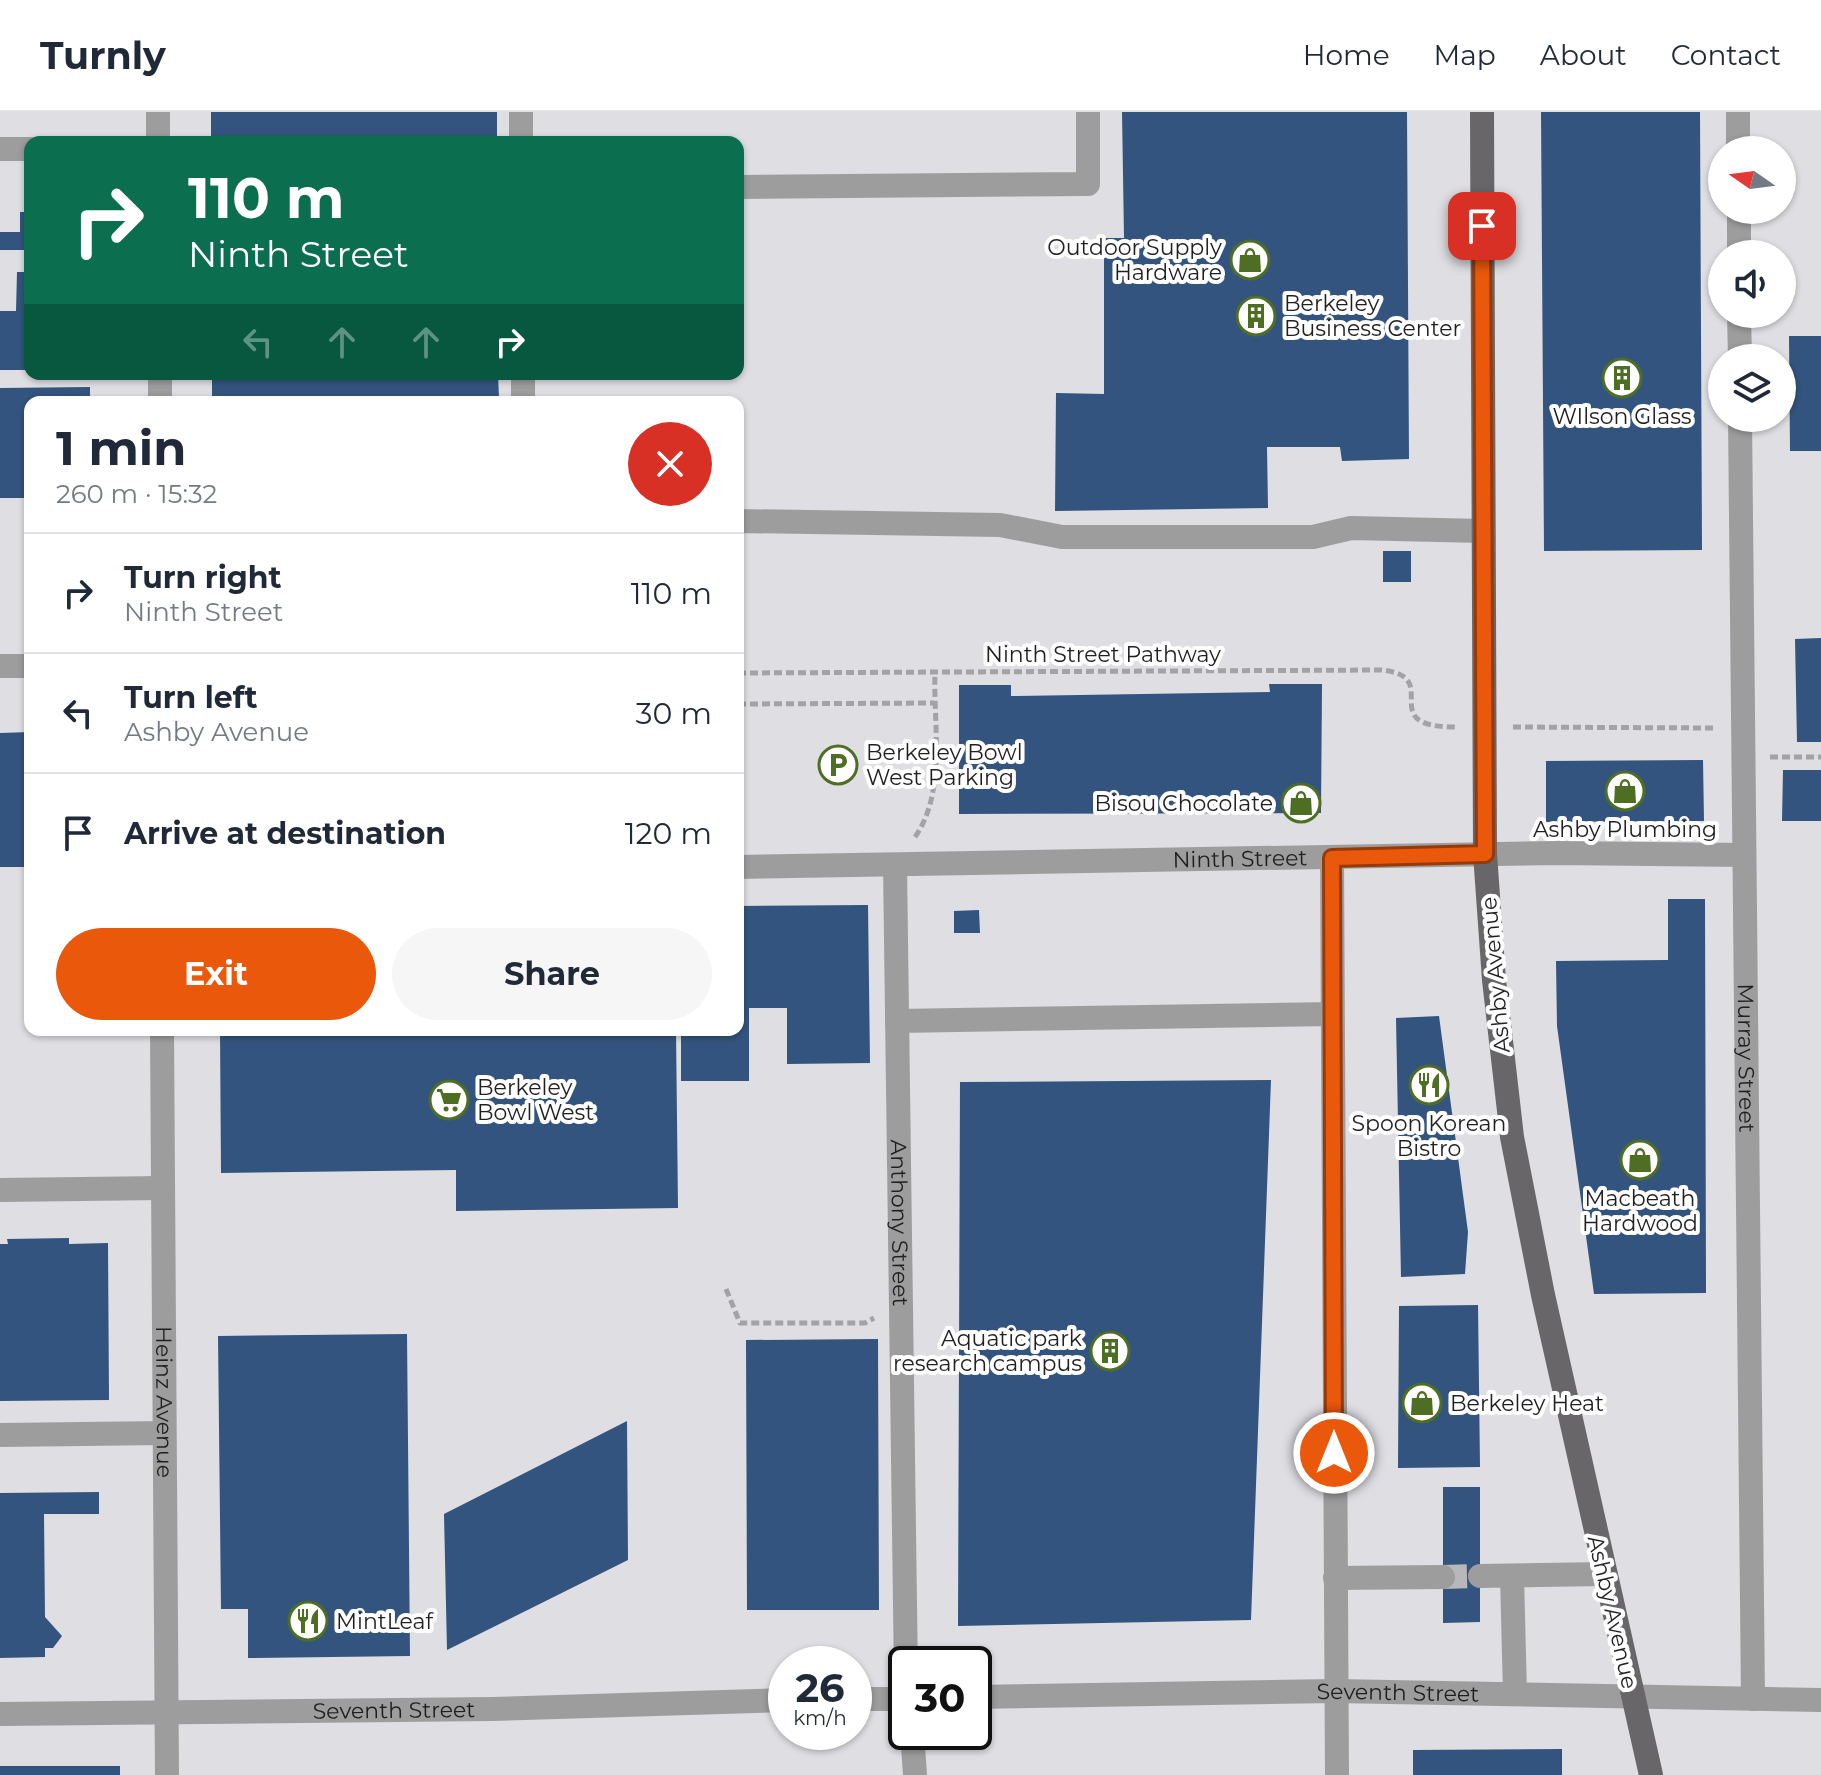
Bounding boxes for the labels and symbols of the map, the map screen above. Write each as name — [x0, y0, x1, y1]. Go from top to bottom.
north arrow — [1708, 136, 1796, 224]
pin — [1448, 192, 1516, 260]
place label: Outdoor Supply Hardware — [1047, 234, 1222, 286]
shop icon: Outdoor Supply Hardware — [1229, 239, 1271, 281]
place label: Berkeley Business Center — [1284, 290, 1461, 342]
building icon: Berkeley Business Center — [1235, 295, 1277, 337]
building icon: WIlson Glass — [1601, 357, 1643, 399]
place label: WIlson Glass — [1552, 403, 1692, 430]
street label: Ninth Street Pathway — [985, 641, 1221, 668]
place label: Berkeley Bowl West Parking — [866, 739, 1023, 791]
parking icon: Berkeley Bowl West Parking — [817, 744, 859, 786]
shop icon: Ashby Plumbing — [1604, 770, 1646, 812]
shop icon: Bisou Chocolate — [1280, 782, 1322, 824]
place label: Bisou Chocolate — [1094, 790, 1273, 817]
place label: Ashby Plumbing — [1533, 816, 1717, 843]
street label: Ninth Street — [1172, 844, 1308, 874]
street label: Ashby Avenue — [1475, 896, 1516, 1054]
street label: Murray Street — [1732, 983, 1760, 1133]
restaurant icon: Spoon Korean Bistro — [1408, 1064, 1450, 1106]
place label: Berkeley Bowl West — [477, 1074, 594, 1126]
supermarket icon: Berkeley Bowl West — [428, 1079, 470, 1121]
place label: Spoon Korean Bistro — [1352, 1110, 1506, 1162]
street label: Anthony Street — [885, 1139, 914, 1307]
shop icon: Macbeath Hardwood — [1619, 1139, 1661, 1181]
place label: Macbeath Hardwood — [1582, 1185, 1698, 1237]
place label: Aquatic park research campus — [893, 1325, 1083, 1377]
street label: Heinz Avenue — [150, 1326, 178, 1478]
building icon: Aquatic park research campus — [1089, 1330, 1131, 1372]
shop icon: Berkeley Heat — [1401, 1382, 1443, 1424]
place label: Berkeley Heat — [1450, 1390, 1604, 1417]
position arrow — [1292, 1411, 1376, 1495]
street label: Ashby Avenue — [1582, 1533, 1643, 1691]
restaurant icon: MintLeaf — [287, 1600, 329, 1642]
place label: MintLeaf — [336, 1608, 434, 1635]
speed limit sign: 30 — [888, 1646, 992, 1750]
street label: Seventh Street — [1316, 1678, 1479, 1708]
street label: Seventh Street — [313, 1696, 475, 1725]

